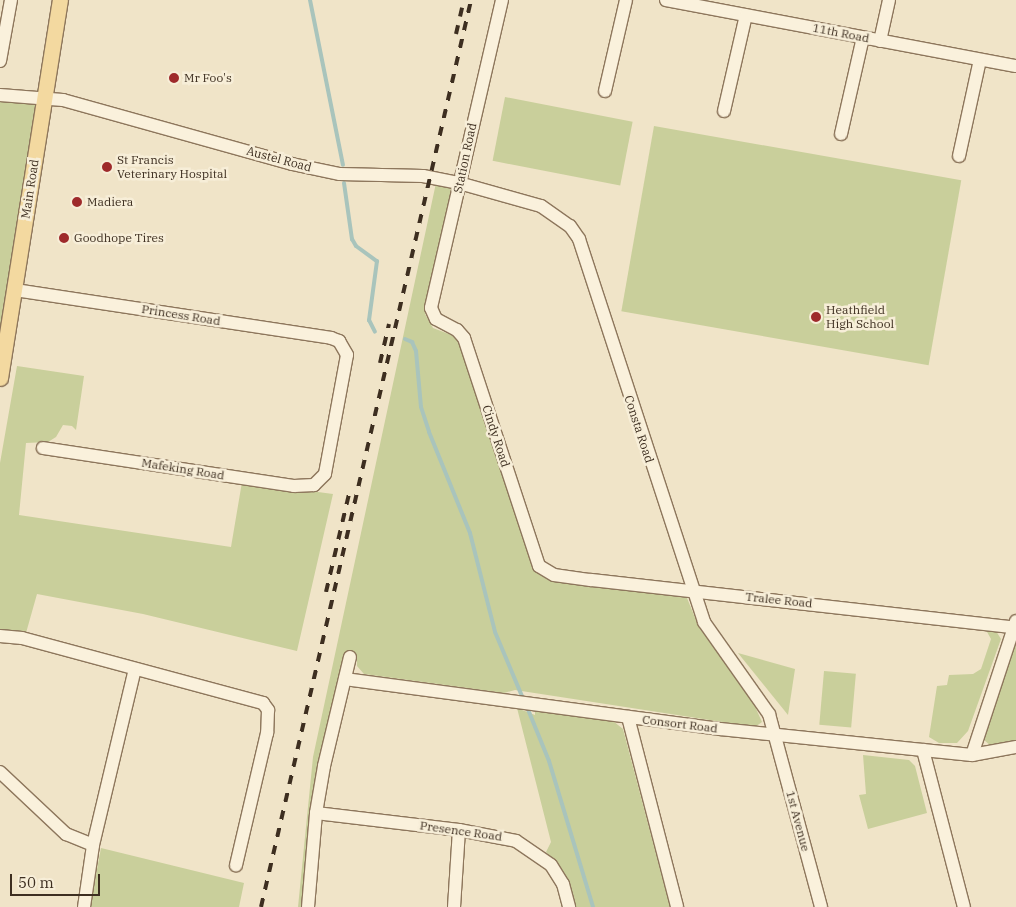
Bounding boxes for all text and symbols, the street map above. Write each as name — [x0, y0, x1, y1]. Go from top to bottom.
street label: 11th Road — [811, 20, 871, 46]
place label: Mr Foo's — [184, 71, 232, 85]
marker: Mr Foo's — [168, 72, 180, 84]
street label: Station Road — [451, 121, 479, 195]
street label: Austel Road — [245, 143, 313, 175]
place label: St Francis Veterinary Hospital — [117, 153, 227, 181]
street label: Main Road — [18, 158, 42, 220]
marker: St Francis Veterinary Hospital — [101, 161, 113, 173]
place label: Madiera — [87, 195, 133, 209]
marker: Madiera — [71, 196, 83, 208]
place label: Goodhope Tires — [74, 231, 164, 245]
marker: Goodhope Tires — [58, 232, 70, 244]
street label: Princess Road — [141, 302, 221, 328]
place label: Heathfield High School — [826, 303, 894, 331]
marker: Heathfield High School — [810, 311, 822, 323]
street label: Consta Road — [621, 393, 657, 465]
street label: Cindy Road — [479, 403, 513, 469]
street label: Mafeking Road — [140, 455, 226, 483]
street label: Tralee Road — [745, 589, 813, 611]
street label: Consort Road — [642, 712, 718, 736]
street label: 1st Avenue — [783, 789, 813, 853]
street label: Presence Road — [419, 818, 503, 844]
scale bar — [12, 864, 102, 896]
text: 50 m — [18, 873, 54, 892]

